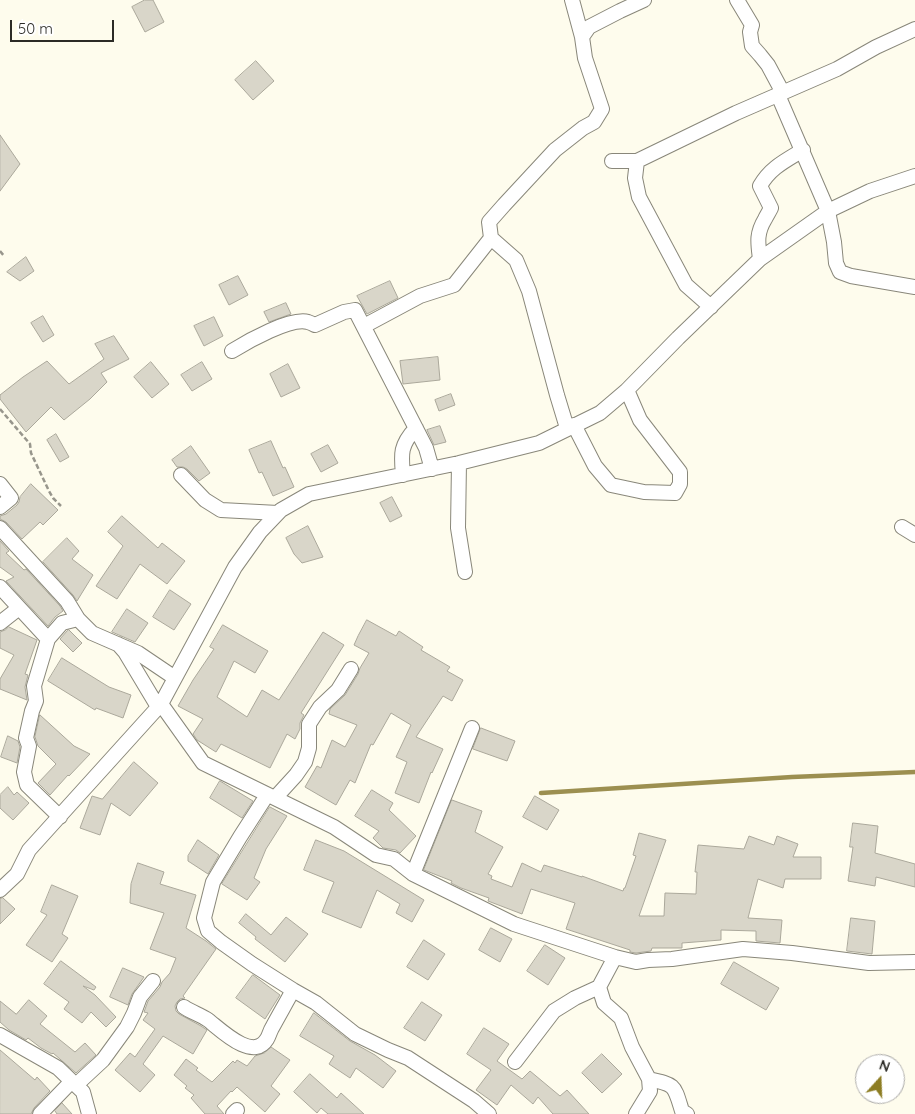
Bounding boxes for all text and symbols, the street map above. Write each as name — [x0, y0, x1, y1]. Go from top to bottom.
scale bar — [12, 10, 116, 42]
text: 50 m — [18, 19, 53, 38]
north arrow — [855, 1054, 905, 1104]
text: N — [877, 1056, 893, 1076]

